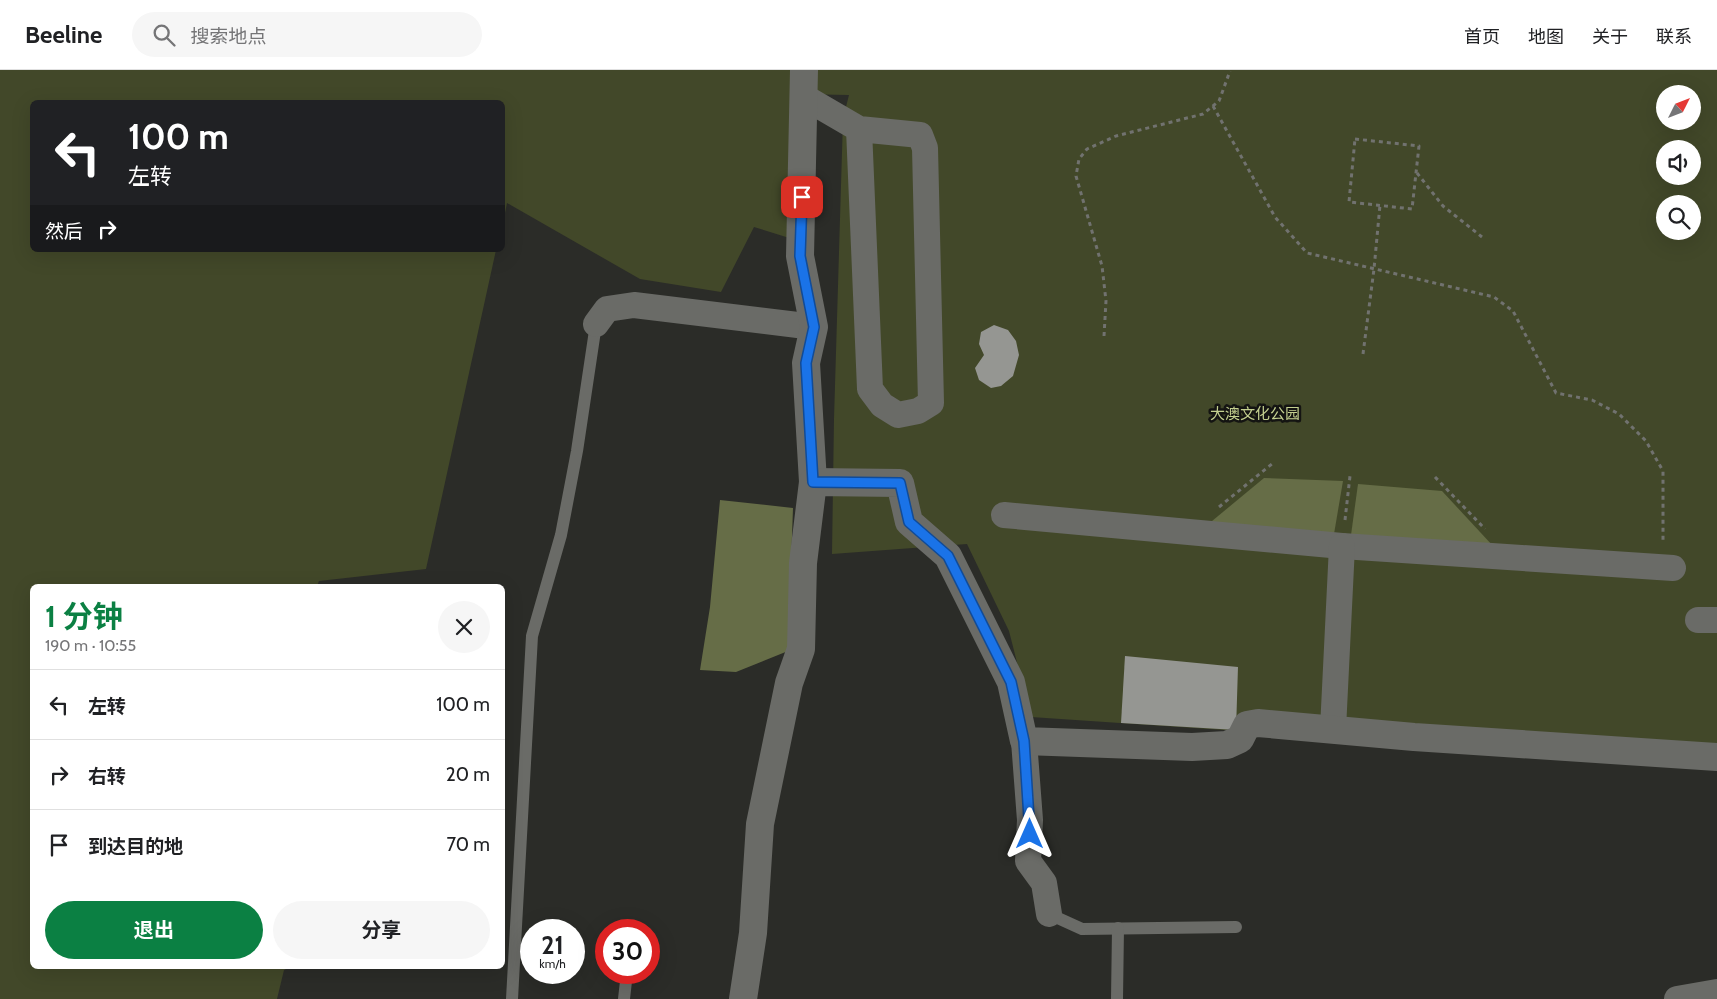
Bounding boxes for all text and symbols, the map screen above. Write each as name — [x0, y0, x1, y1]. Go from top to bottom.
search box — [132, 12, 482, 57]
text: Beeline — [25, 20, 102, 49]
icon: search — [150, 21, 178, 49]
text: 搜索地点 — [190, 25, 266, 48]
text: 首页 — [1464, 26, 1500, 48]
text: 地图 — [1528, 26, 1564, 48]
text: 关于 — [1592, 26, 1628, 48]
text: 联系 — [1656, 26, 1692, 48]
north arrow — [1656, 85, 1701, 130]
map controls — [1656, 85, 1701, 240]
text: 100 m — [128, 115, 229, 158]
icon: left — [45, 120, 110, 185]
button: sound — [1656, 140, 1701, 185]
text: 左转 — [128, 163, 172, 190]
pin — [781, 176, 823, 218]
icon: arrive — [788, 183, 816, 211]
button: search — [1656, 195, 1701, 240]
icon: right — [93, 215, 121, 243]
text: 然后 — [45, 220, 83, 243]
park label: 大澳文化公园 — [1210, 405, 1300, 423]
text: 1 分钟 — [45, 598, 123, 635]
button: close — [438, 601, 490, 653]
text: 190 m · 10:55 — [45, 636, 136, 655]
icon: left — [45, 691, 73, 719]
text: 100 m — [436, 693, 490, 716]
text: 左转 — [88, 695, 126, 718]
icon: right — [45, 761, 73, 789]
text: 20 m — [446, 763, 490, 786]
text: 右转 — [88, 765, 126, 788]
position arrow — [1003, 807, 1055, 859]
icon: arrive — [45, 831, 73, 859]
text: 70 m — [446, 833, 490, 856]
text: 到达目的地 — [88, 835, 183, 858]
button: 退出 — [45, 901, 263, 959]
button: 分享 — [273, 901, 490, 959]
speed limit sign: 30 — [595, 919, 660, 984]
text: 21 — [541, 930, 564, 960]
text: km/h — [539, 956, 566, 971]

